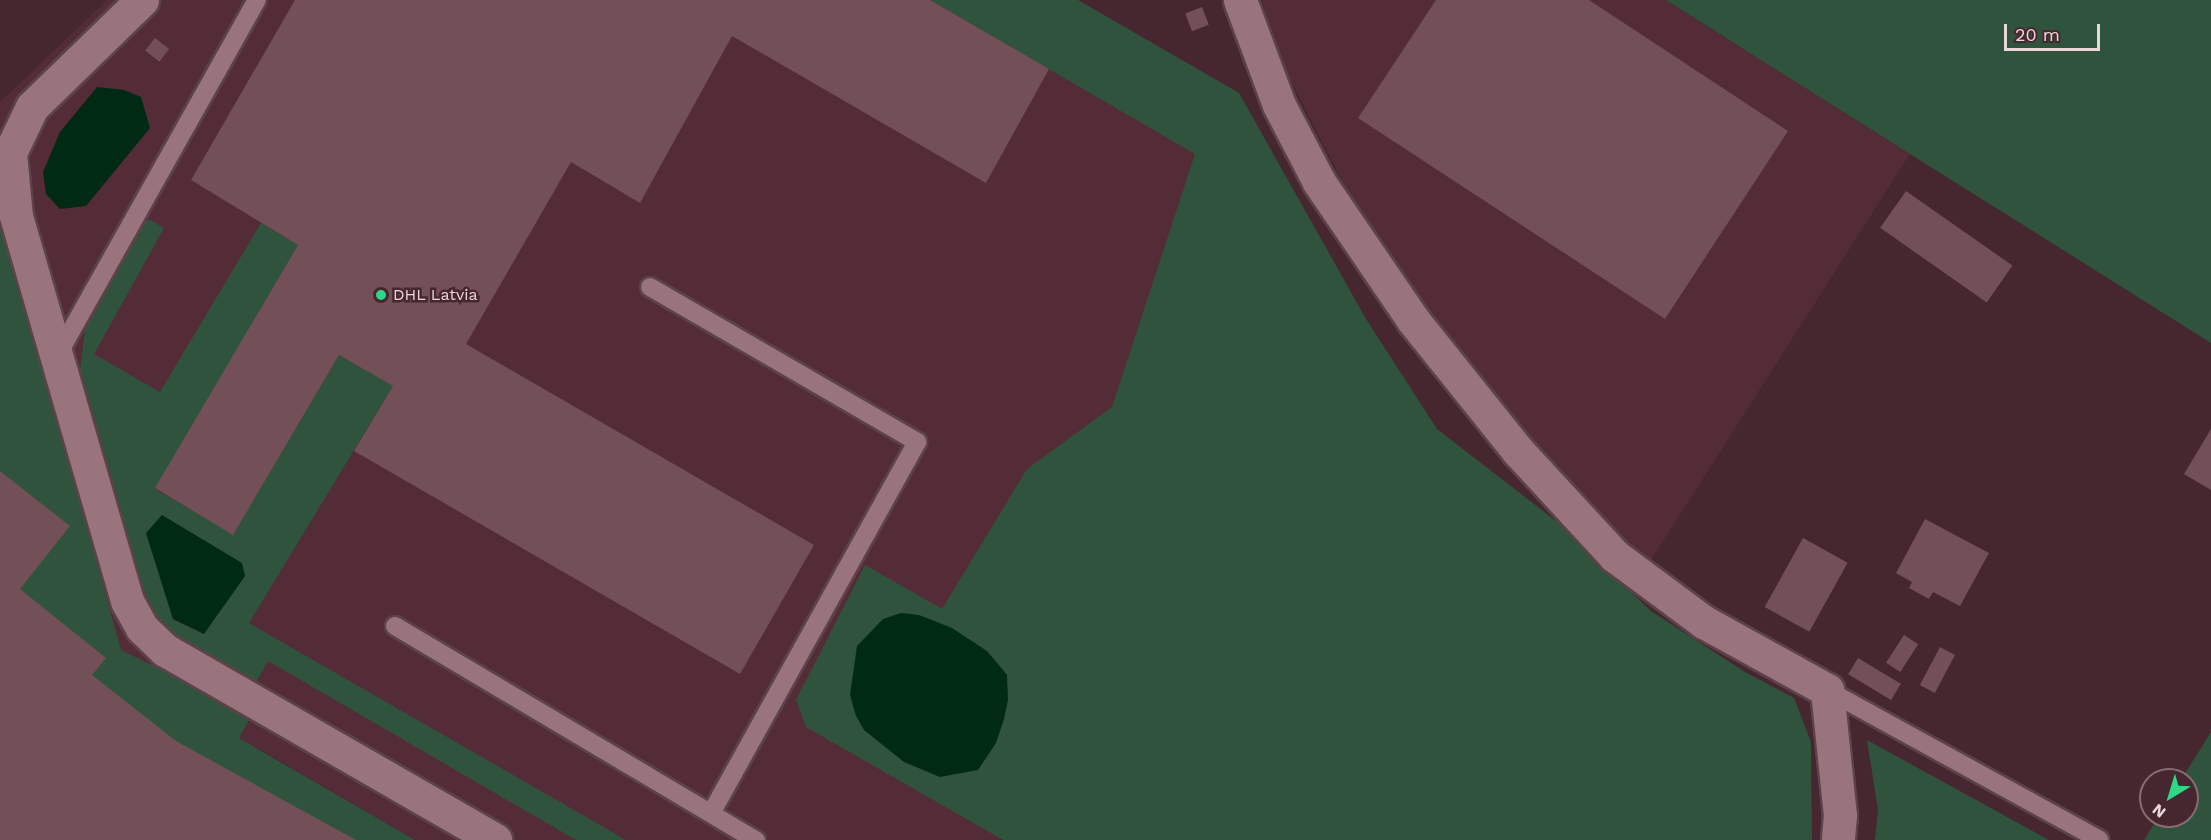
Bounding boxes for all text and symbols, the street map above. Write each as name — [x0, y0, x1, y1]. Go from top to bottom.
scale bar — [2007, 12, 2103, 50]
text: 20 m — [2015, 24, 2060, 45]
place label: DHL Latvia — [393, 285, 478, 305]
marker: DHL Latvia — [374, 288, 388, 302]
north arrow — [2139, 768, 2199, 828]
text: N — [2148, 800, 2169, 822]

